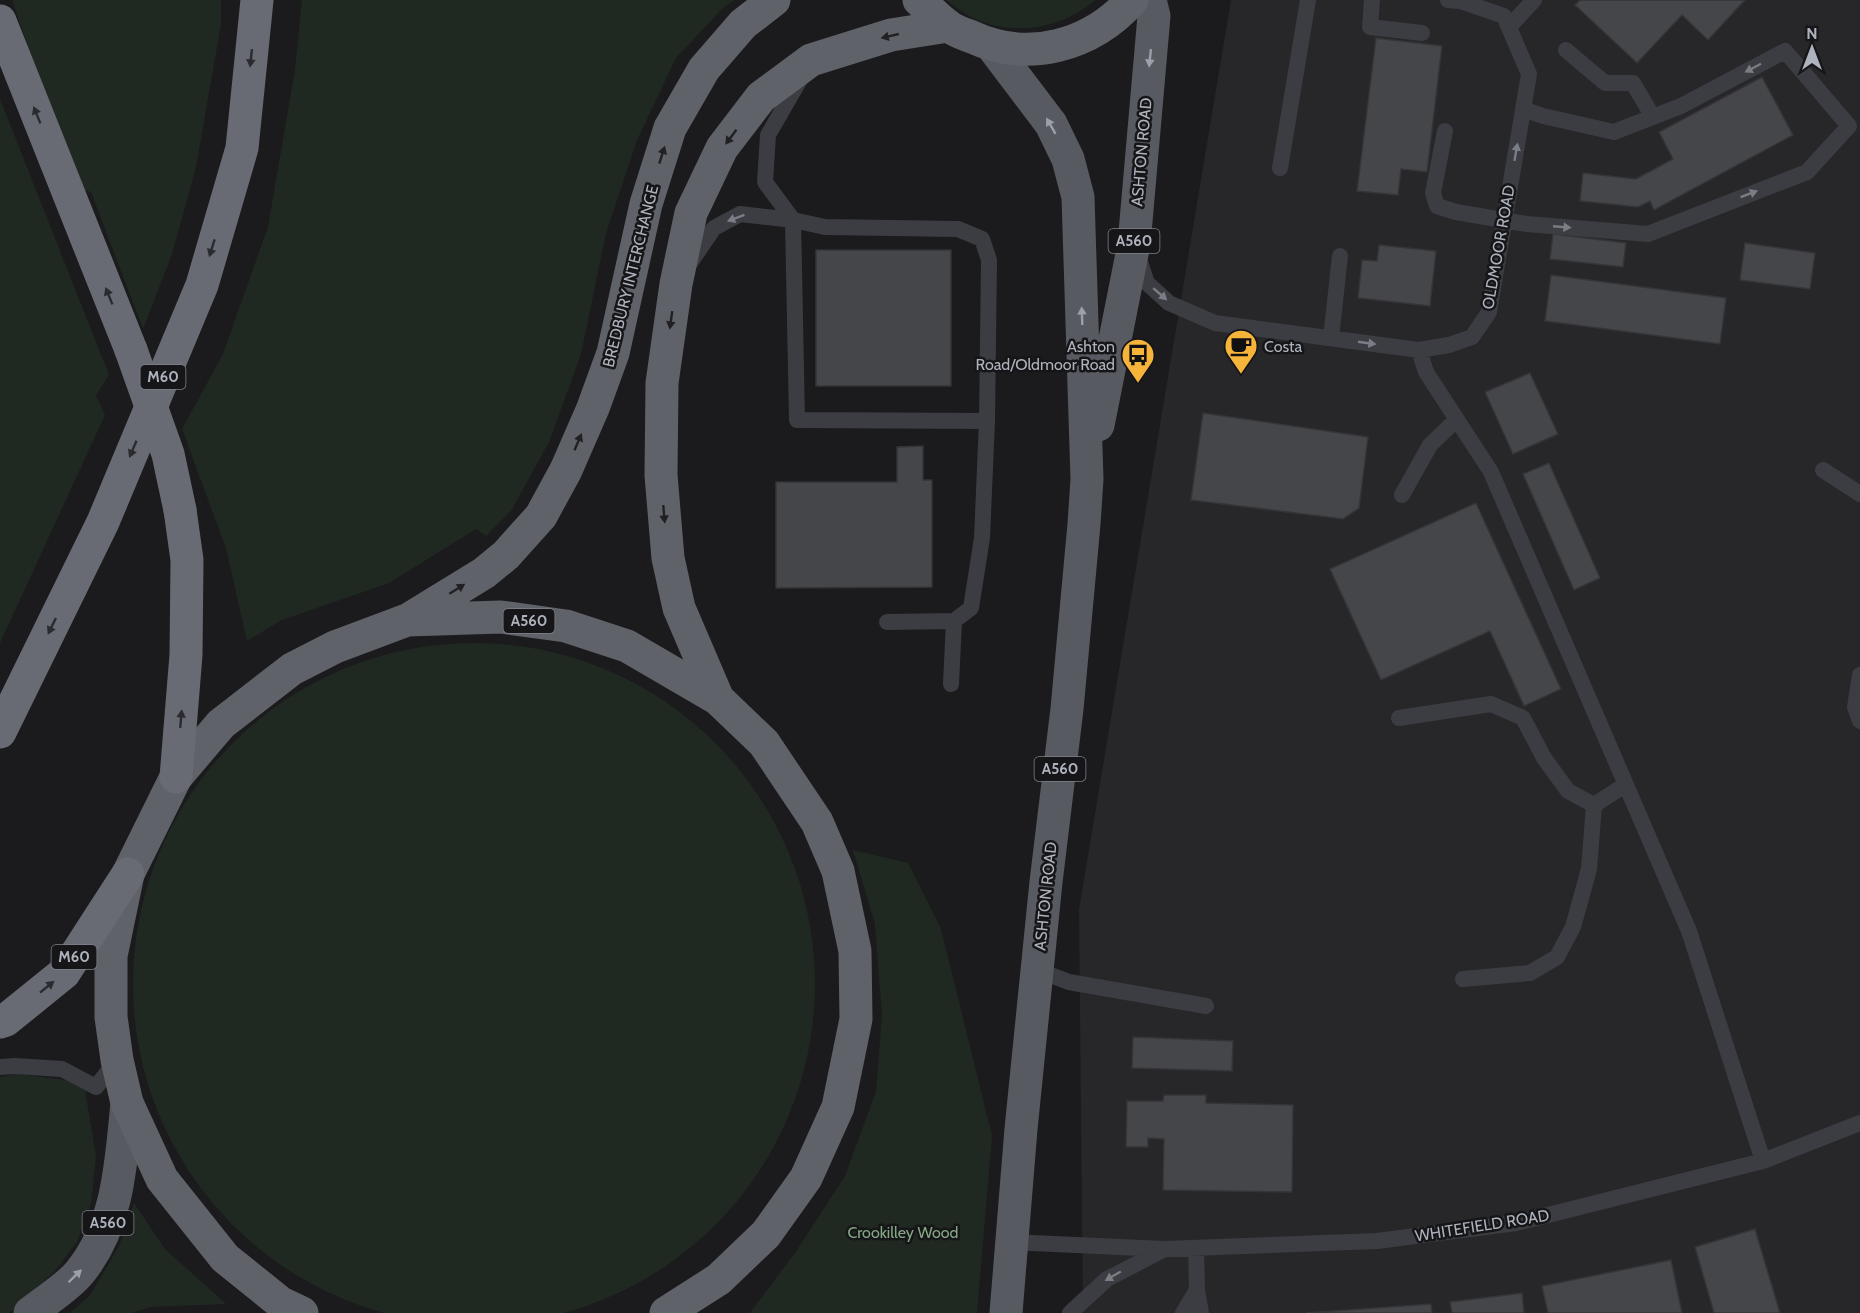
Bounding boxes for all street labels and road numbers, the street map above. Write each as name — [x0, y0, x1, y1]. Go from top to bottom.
street label: ASHTON ROAD — [1127, 97, 1156, 207]
street label: BREDBURY INTERCHANGE — [599, 183, 662, 369]
street label: OLDMOOR ROAD — [1478, 183, 1519, 311]
road number: A560 — [1108, 229, 1160, 253]
road number: M60 — [140, 365, 186, 389]
road number: A560 — [504, 609, 554, 633]
road number: A560 — [1034, 757, 1086, 781]
street label: ASHTON ROAD — [1030, 841, 1061, 951]
road number: M60 — [52, 945, 97, 969]
street label: WHITEFIELD ROAD — [1414, 1205, 1551, 1245]
road number: A560 — [82, 1211, 134, 1235]

